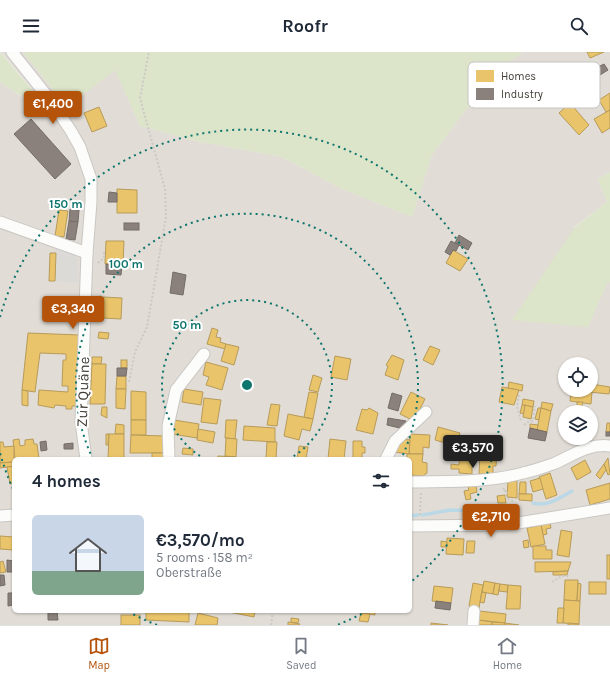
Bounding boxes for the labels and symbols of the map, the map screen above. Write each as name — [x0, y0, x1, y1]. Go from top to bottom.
legend — [468, 62, 600, 108]
text: Homes — [501, 70, 536, 83]
text: Industry — [501, 88, 543, 101]
pin: €1,400 — [20, 91, 86, 125]
text: 150 m — [49, 197, 83, 211]
text: 100 m — [109, 257, 143, 271]
pin: €3,340 — [40, 296, 106, 330]
text: 50 m — [173, 318, 202, 332]
street label: Zur Quäne — [73, 356, 93, 428]
centre of rings — [240, 378, 254, 392]
pin: €3,570 — [440, 435, 506, 469]
pin: €2,710 — [458, 504, 524, 538]

